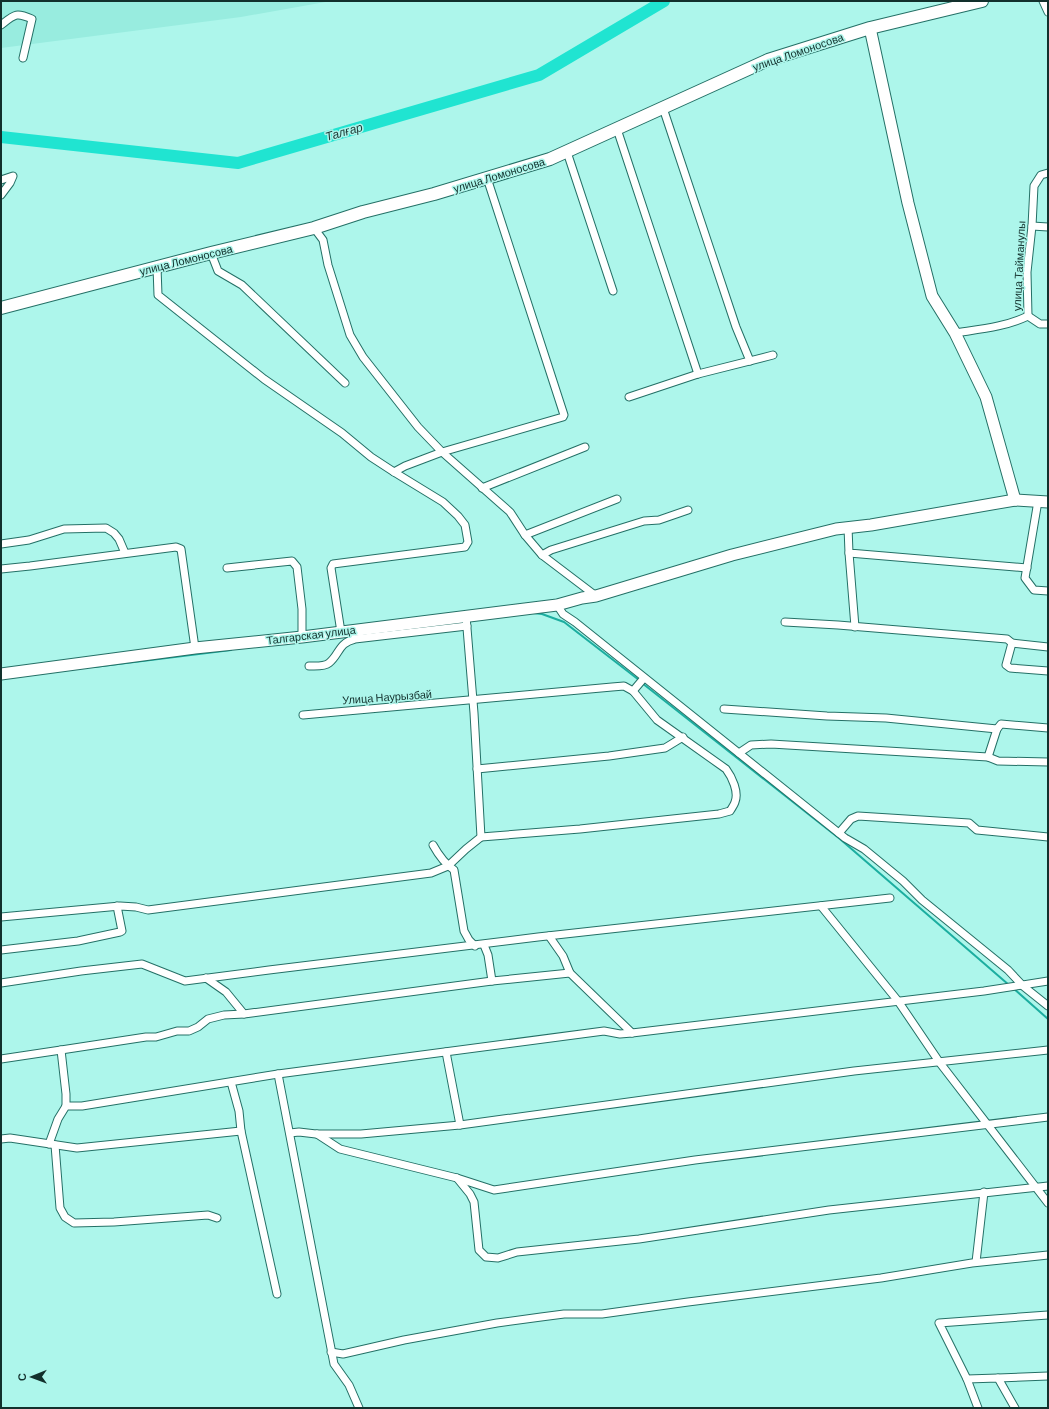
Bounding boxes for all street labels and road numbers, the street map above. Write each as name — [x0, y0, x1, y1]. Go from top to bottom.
street label: улица Ломоносова — [751, 30, 846, 73]
street label: улица Ломоносова — [451, 154, 547, 195]
street label: улица Тайманулы — [1010, 220, 1027, 311]
street label: улица Ломоносова — [138, 241, 235, 277]
street label: Талгарская улица — [266, 622, 357, 646]
street label: Улица Наурызбай — [342, 687, 432, 706]

